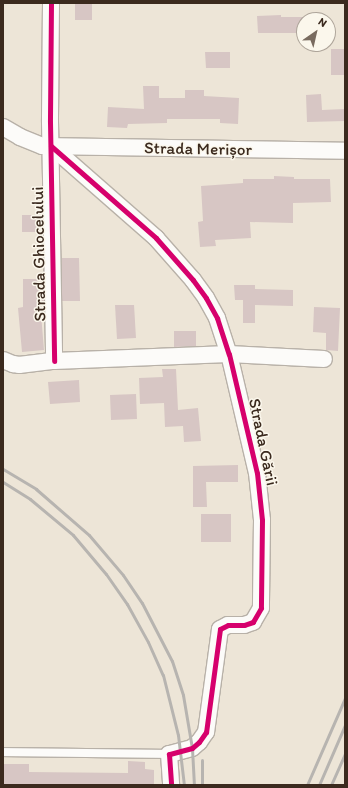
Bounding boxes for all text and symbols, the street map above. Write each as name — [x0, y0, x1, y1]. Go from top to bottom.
north arrow — [296, 12, 336, 52]
text: N — [316, 15, 329, 30]
street label: Strada Merișor — [144, 138, 252, 160]
street label: Strada Ghiocelului — [28, 186, 50, 322]
street label: Strada Gării — [244, 397, 282, 487]

